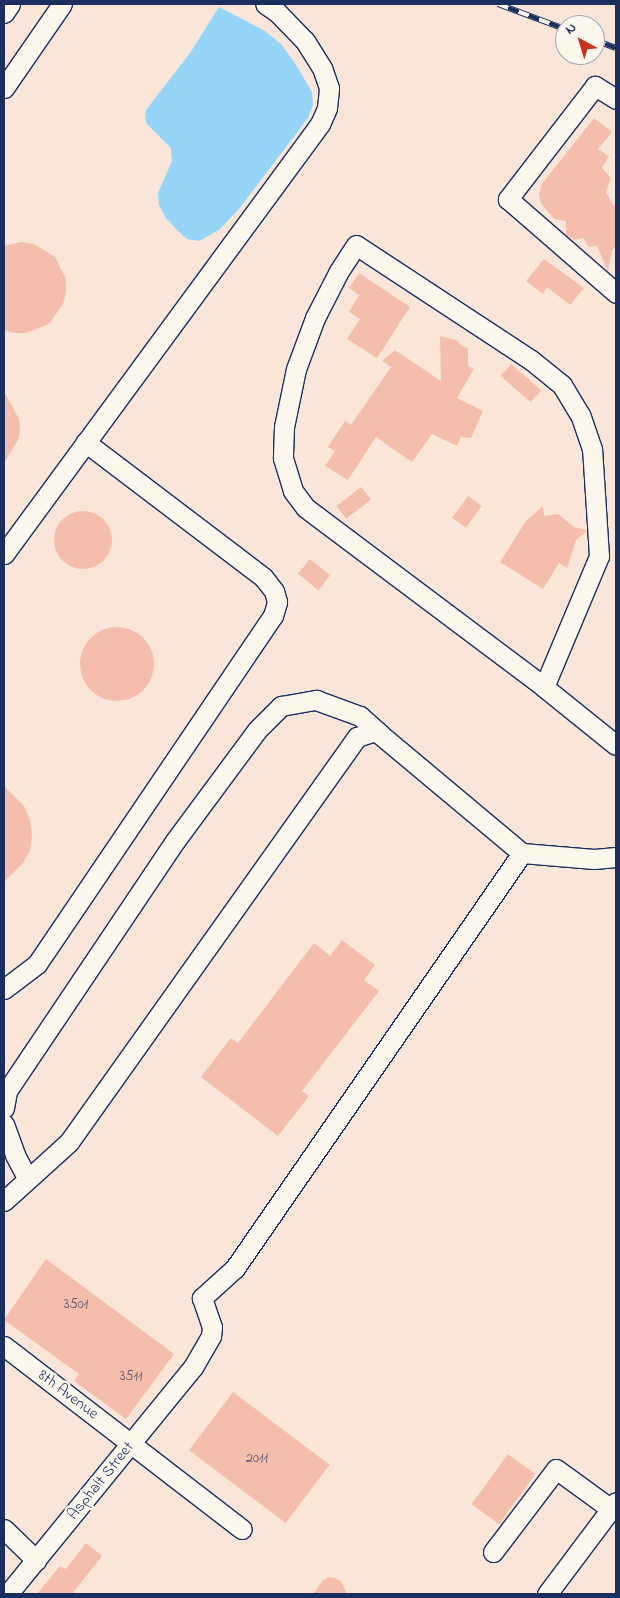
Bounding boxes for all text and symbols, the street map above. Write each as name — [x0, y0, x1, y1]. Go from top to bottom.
north arrow — [555, 15, 605, 65]
text: N — [561, 18, 581, 40]
house number: 3501 — [64, 1297, 88, 1313]
street label: 8th Avenue — [34, 1366, 102, 1424]
house number: 3511 — [120, 1369, 142, 1385]
street label: Asphalt Street — [64, 1438, 138, 1524]
house number: 2011 — [246, 1451, 268, 1467]

